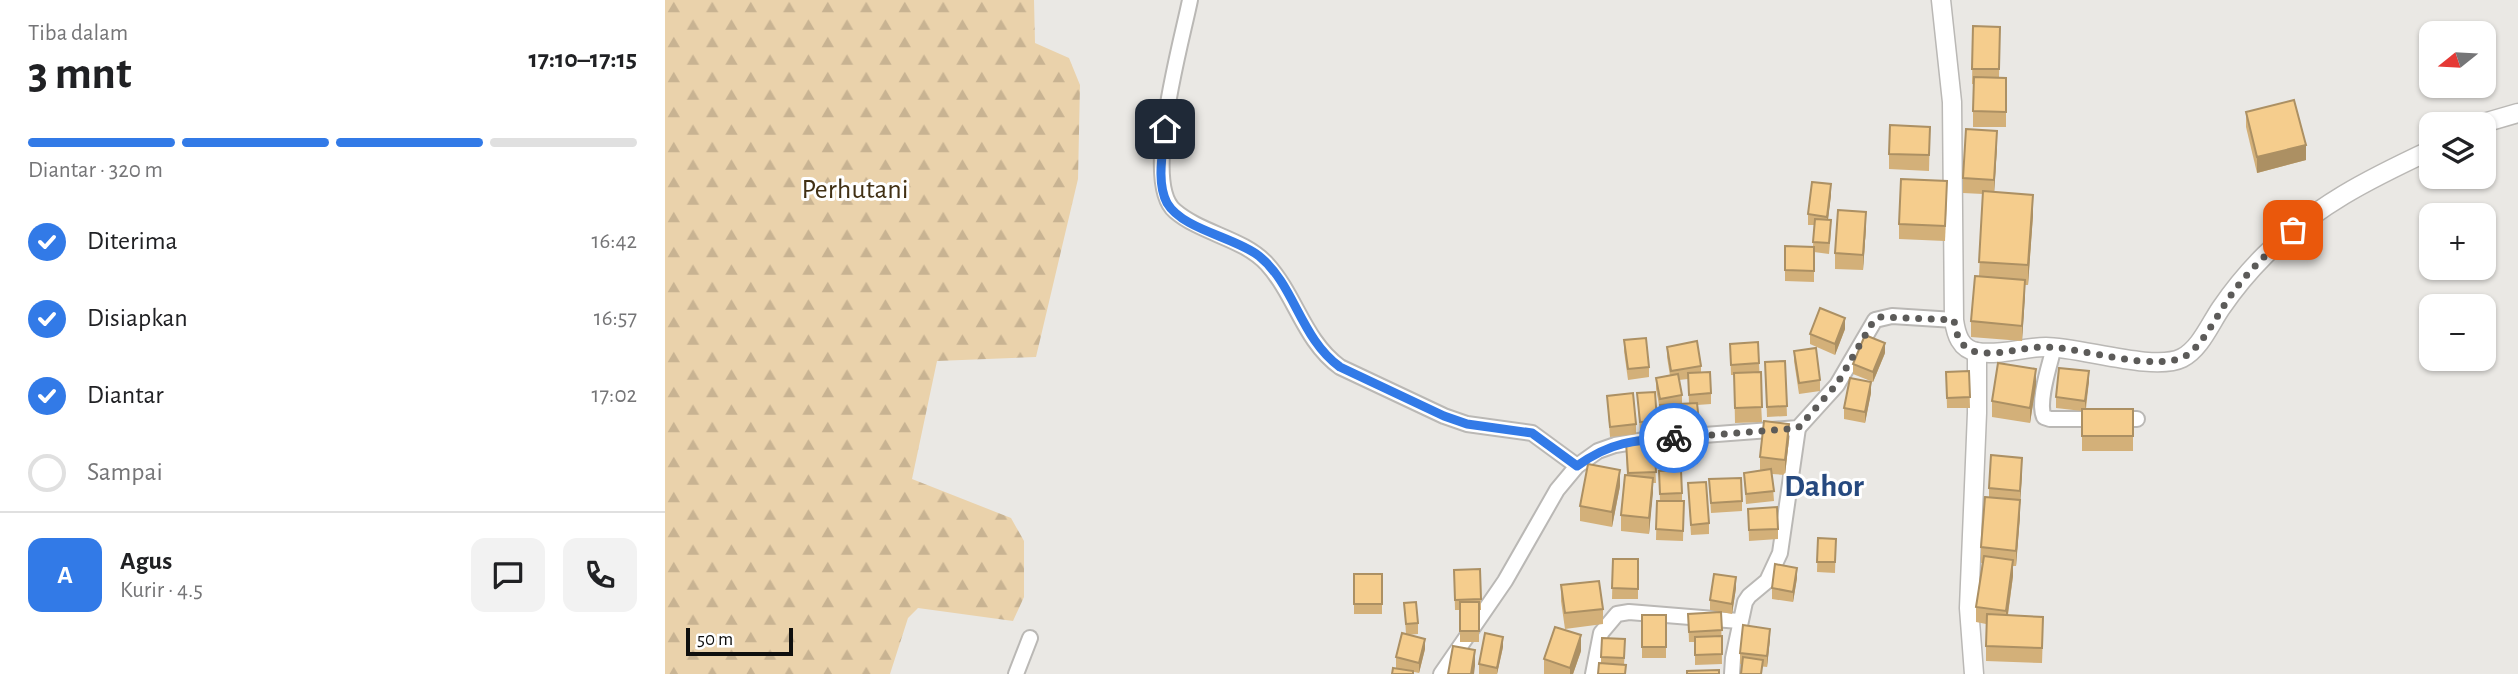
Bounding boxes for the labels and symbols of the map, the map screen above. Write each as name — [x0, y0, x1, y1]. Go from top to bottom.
north arrow — [2419, 21, 2495, 98]
pin — [1135, 99, 1195, 159]
park label: Perhutani — [801, 176, 909, 204]
pin — [2263, 200, 2323, 260]
courier — [1639, 403, 1709, 473]
district label: Dahor — [1784, 470, 1864, 502]
scale bar — [686, 625, 793, 657]

